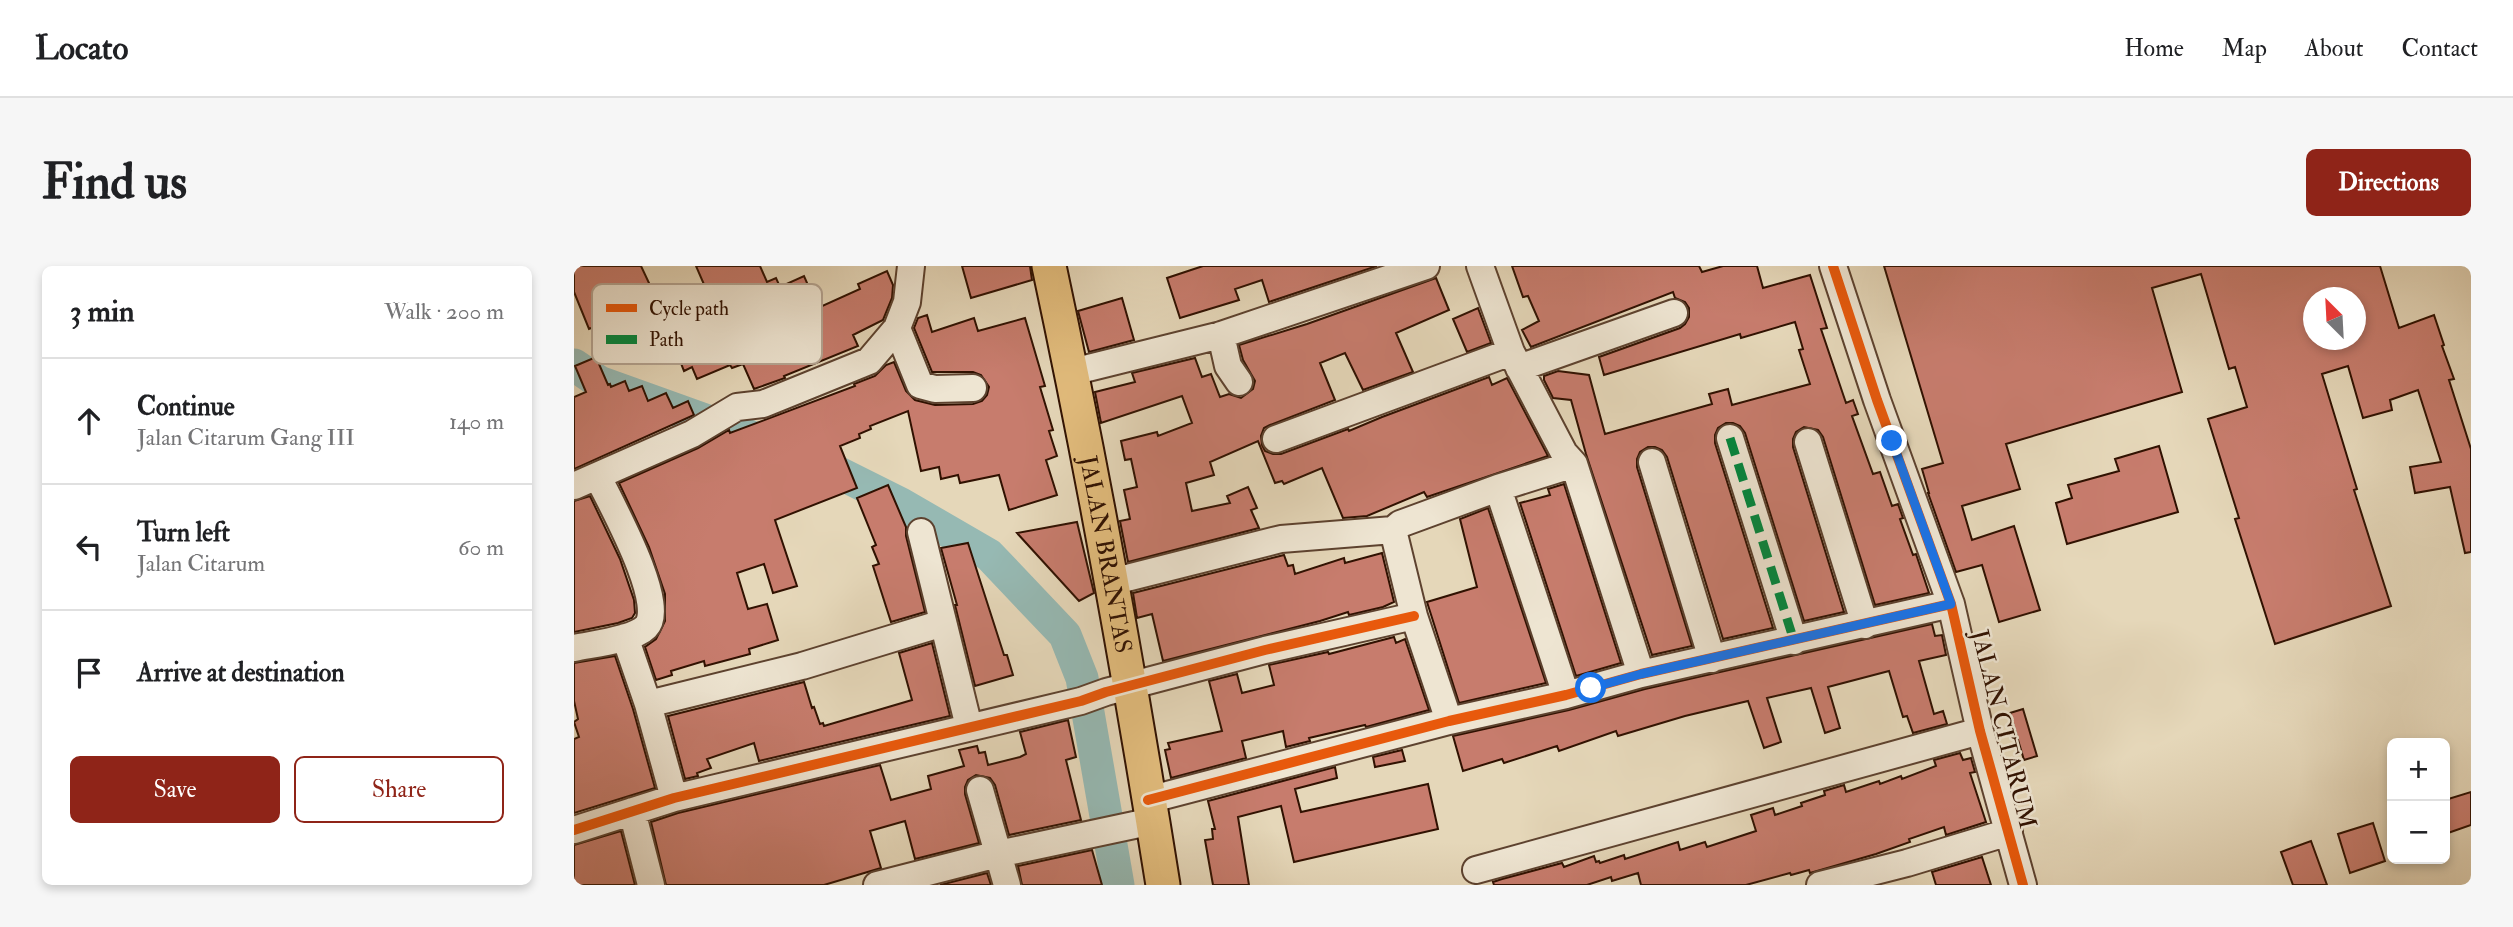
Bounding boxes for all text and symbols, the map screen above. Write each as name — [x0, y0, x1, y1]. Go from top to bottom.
text: Locato — [35, 28, 128, 69]
text: Home — [2124, 33, 2184, 64]
text: Map — [2222, 33, 2267, 64]
text: About — [2305, 33, 2364, 64]
text: Contact — [2402, 33, 2478, 64]
button: Directions — [2306, 149, 2471, 216]
text: Find us — [42, 152, 187, 213]
legend — [592, 284, 822, 364]
north arrow — [2303, 287, 2366, 350]
text: 3 min — [70, 293, 135, 330]
text: Walk · 200 m — [384, 297, 504, 326]
text: Cycle path — [649, 297, 729, 322]
text: Path — [649, 328, 684, 352]
text: Continue — [137, 391, 235, 423]
icon: ahead — [70, 402, 108, 440]
text: 140 m — [449, 407, 504, 436]
text: Jalan Citarum Gang III — [137, 423, 355, 452]
route end — [1876, 425, 1907, 456]
street label: JALAN BRANTAS — [1072, 452, 1139, 656]
text: Turn left — [137, 517, 230, 549]
icon: left — [70, 528, 108, 566]
text: 60 m — [458, 533, 504, 562]
text: Jalan Citarum — [137, 549, 265, 578]
street label: JALAN CITARUM — [1964, 625, 2043, 832]
icon: arrive — [70, 654, 108, 692]
text: Arrive at destination — [137, 657, 345, 689]
route start — [1575, 672, 1606, 703]
map controls — [2387, 738, 2450, 864]
button: + — [2387, 738, 2450, 801]
button: Save — [70, 756, 280, 823]
button: Share — [294, 756, 504, 823]
button: − — [2387, 801, 2450, 864]

